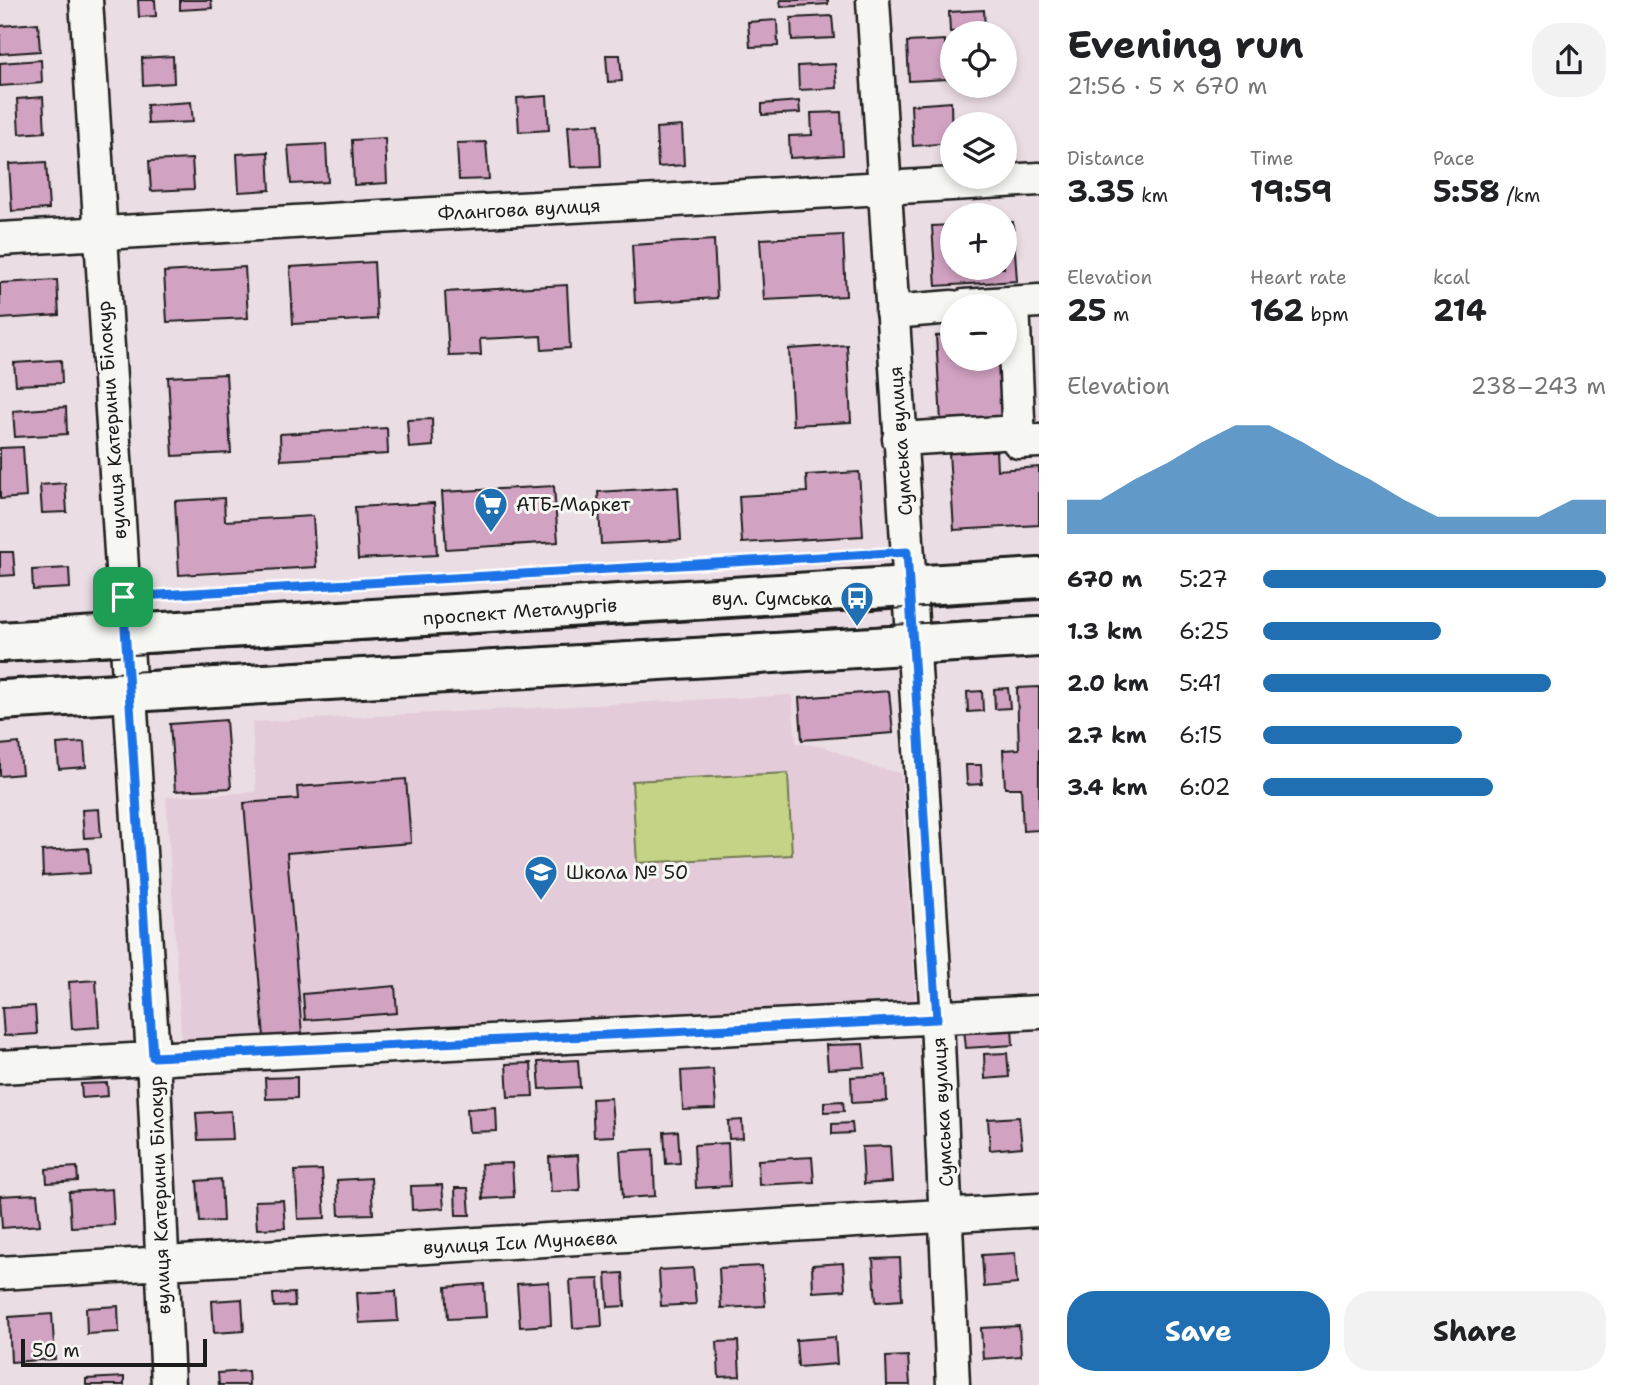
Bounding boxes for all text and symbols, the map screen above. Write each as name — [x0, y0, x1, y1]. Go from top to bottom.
text: Evening run — [1067, 19, 1304, 70]
map controls — [940, 21, 1017, 371]
button: locate — [940, 21, 1017, 98]
button: share — [1532, 23, 1606, 97]
text: 21:56 · 5 × 670 m — [1067, 71, 1267, 101]
button: layers — [940, 112, 1017, 189]
text: Distance — [1067, 146, 1145, 171]
text: Time — [1250, 146, 1294, 171]
text: Pace — [1433, 146, 1475, 171]
text: 3.35 — [1067, 171, 1135, 212]
text: 19:59 — [1250, 171, 1332, 212]
text: 5:58 — [1433, 171, 1500, 212]
text: km — [1135, 183, 1168, 208]
text: /km — [1500, 183, 1541, 208]
street label: Флангова вулиця — [437, 193, 601, 226]
button: + — [940, 203, 1017, 280]
text: Elevation — [1067, 265, 1152, 290]
text: Heart rate — [1250, 265, 1347, 290]
text: kcal — [1433, 265, 1470, 290]
text: 25 — [1067, 290, 1107, 331]
text: 162 — [1250, 290, 1304, 331]
text: 214 — [1433, 290, 1487, 331]
button: − — [940, 294, 1017, 371]
street label: вулиця Катерини Білокур — [91, 300, 132, 540]
text: m — [1107, 302, 1129, 327]
text: bpm — [1304, 302, 1349, 327]
street label: Сумська вулиця — [883, 365, 918, 517]
text: Elevation — [1067, 371, 1170, 401]
text: 238–243 m — [1471, 371, 1606, 401]
supermarket icon: АТБ-Маркет — [472, 485, 510, 534]
place label: АТБ-Маркет — [516, 492, 631, 517]
text: 670 m — [1067, 564, 1143, 594]
text: 5:27 — [1179, 564, 1228, 594]
pin — [93, 567, 153, 627]
icon: arrive — [104, 578, 142, 616]
bus stop icon: вул. Сумська — [838, 579, 876, 628]
place label: вул. Сумська — [712, 586, 832, 611]
street label: проспект Металургів — [422, 592, 618, 631]
text: 1.3 km — [1067, 616, 1142, 646]
text: 6:25 — [1179, 616, 1229, 646]
text: 2.0 km — [1067, 668, 1149, 698]
text: 5:41 — [1179, 668, 1222, 698]
text: 2.7 km — [1067, 720, 1147, 750]
text: 6:15 — [1179, 720, 1222, 750]
text: 3.4 km — [1067, 772, 1147, 802]
text: 6:02 — [1179, 772, 1231, 802]
school or university icon: Школа № 50 — [522, 853, 560, 902]
place label: Школа № 50 — [566, 860, 688, 885]
street label: Сумська вулиця — [926, 1037, 959, 1187]
street label: вулиця Катерини Білокур — [143, 1075, 176, 1315]
street label: вулиця Іси Мунаєва — [422, 1225, 618, 1260]
button: Save — [1067, 1291, 1330, 1371]
button: Share — [1344, 1291, 1606, 1371]
scale bar — [21, 1336, 206, 1368]
text: 50 m — [32, 1338, 80, 1363]

